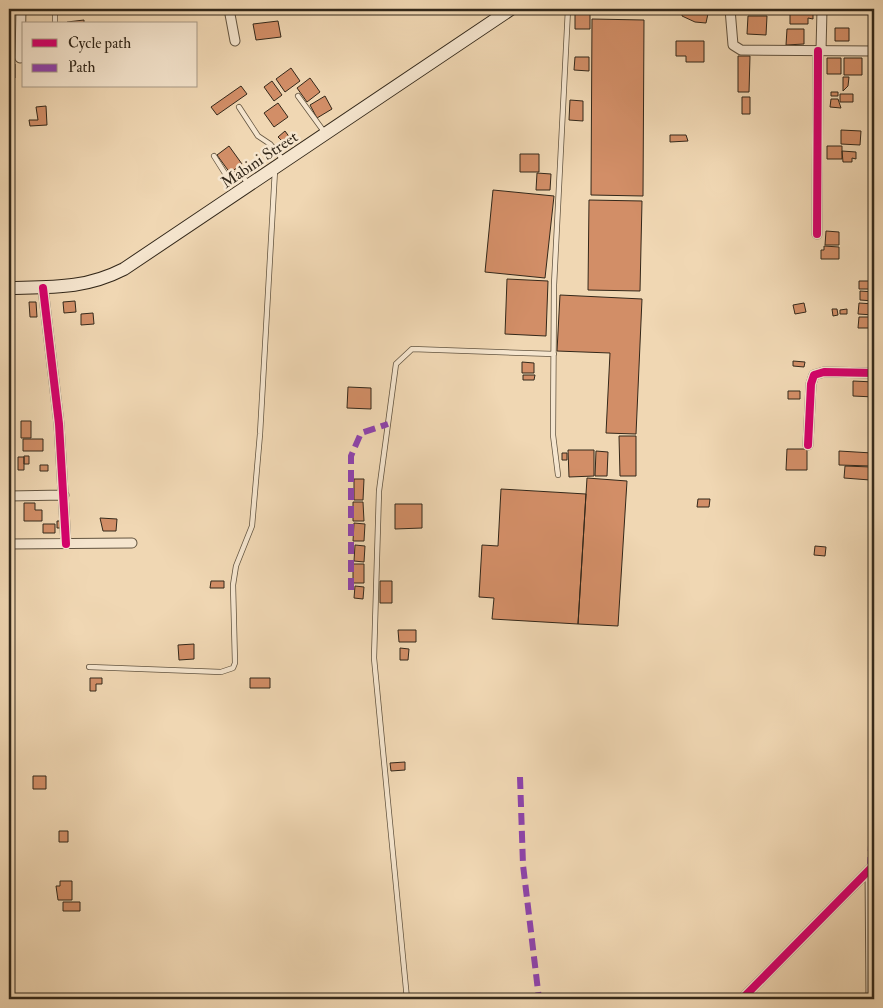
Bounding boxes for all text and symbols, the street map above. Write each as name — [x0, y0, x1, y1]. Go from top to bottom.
legend — [22, 22, 198, 88]
text: Cycle path — [68, 34, 131, 54]
text: Path — [68, 58, 95, 77]
street label: Mabini Street — [217, 127, 302, 193]

